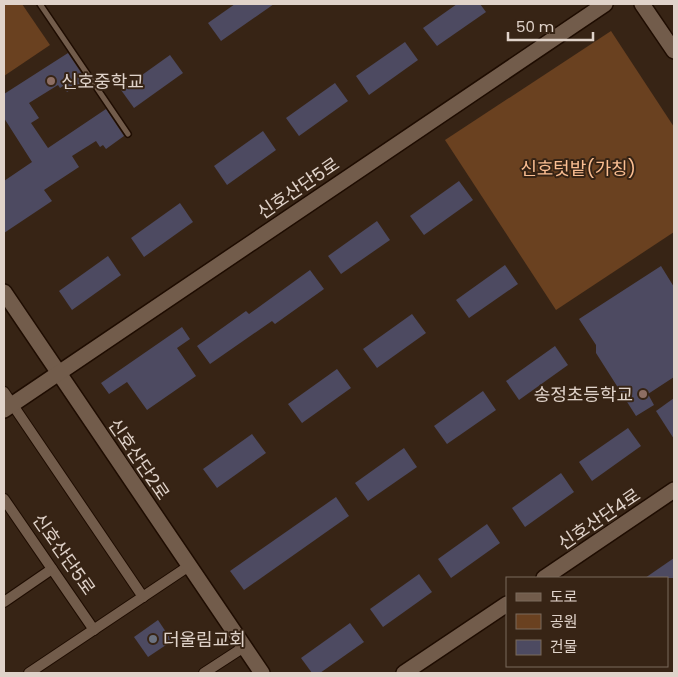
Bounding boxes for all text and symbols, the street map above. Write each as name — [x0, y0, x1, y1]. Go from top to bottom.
scale bar — [508, 10, 593, 42]
text: 50 m — [516, 16, 554, 37]
place label: 신호중학교 — [61, 69, 144, 94]
marker: 신호중학교 — [45, 75, 57, 87]
street label: 신호산단5로 — [252, 151, 344, 225]
park label: 신호텃밭(가칭) — [520, 156, 636, 181]
place label: 송정초등학교 — [534, 382, 633, 407]
marker: 송정초등학교 — [637, 388, 649, 400]
street label: 신호산단2로 — [103, 413, 175, 505]
street label: 신호산단4로 — [553, 482, 645, 556]
street label: 신호산단5로 — [27, 508, 101, 600]
legend — [506, 577, 668, 667]
text: 도로 — [550, 586, 578, 607]
text: 공원 — [550, 611, 578, 632]
place label: 더울림교회 — [163, 627, 246, 652]
marker: 더울림교회 — [147, 633, 159, 645]
text: 건물 — [550, 636, 578, 657]

